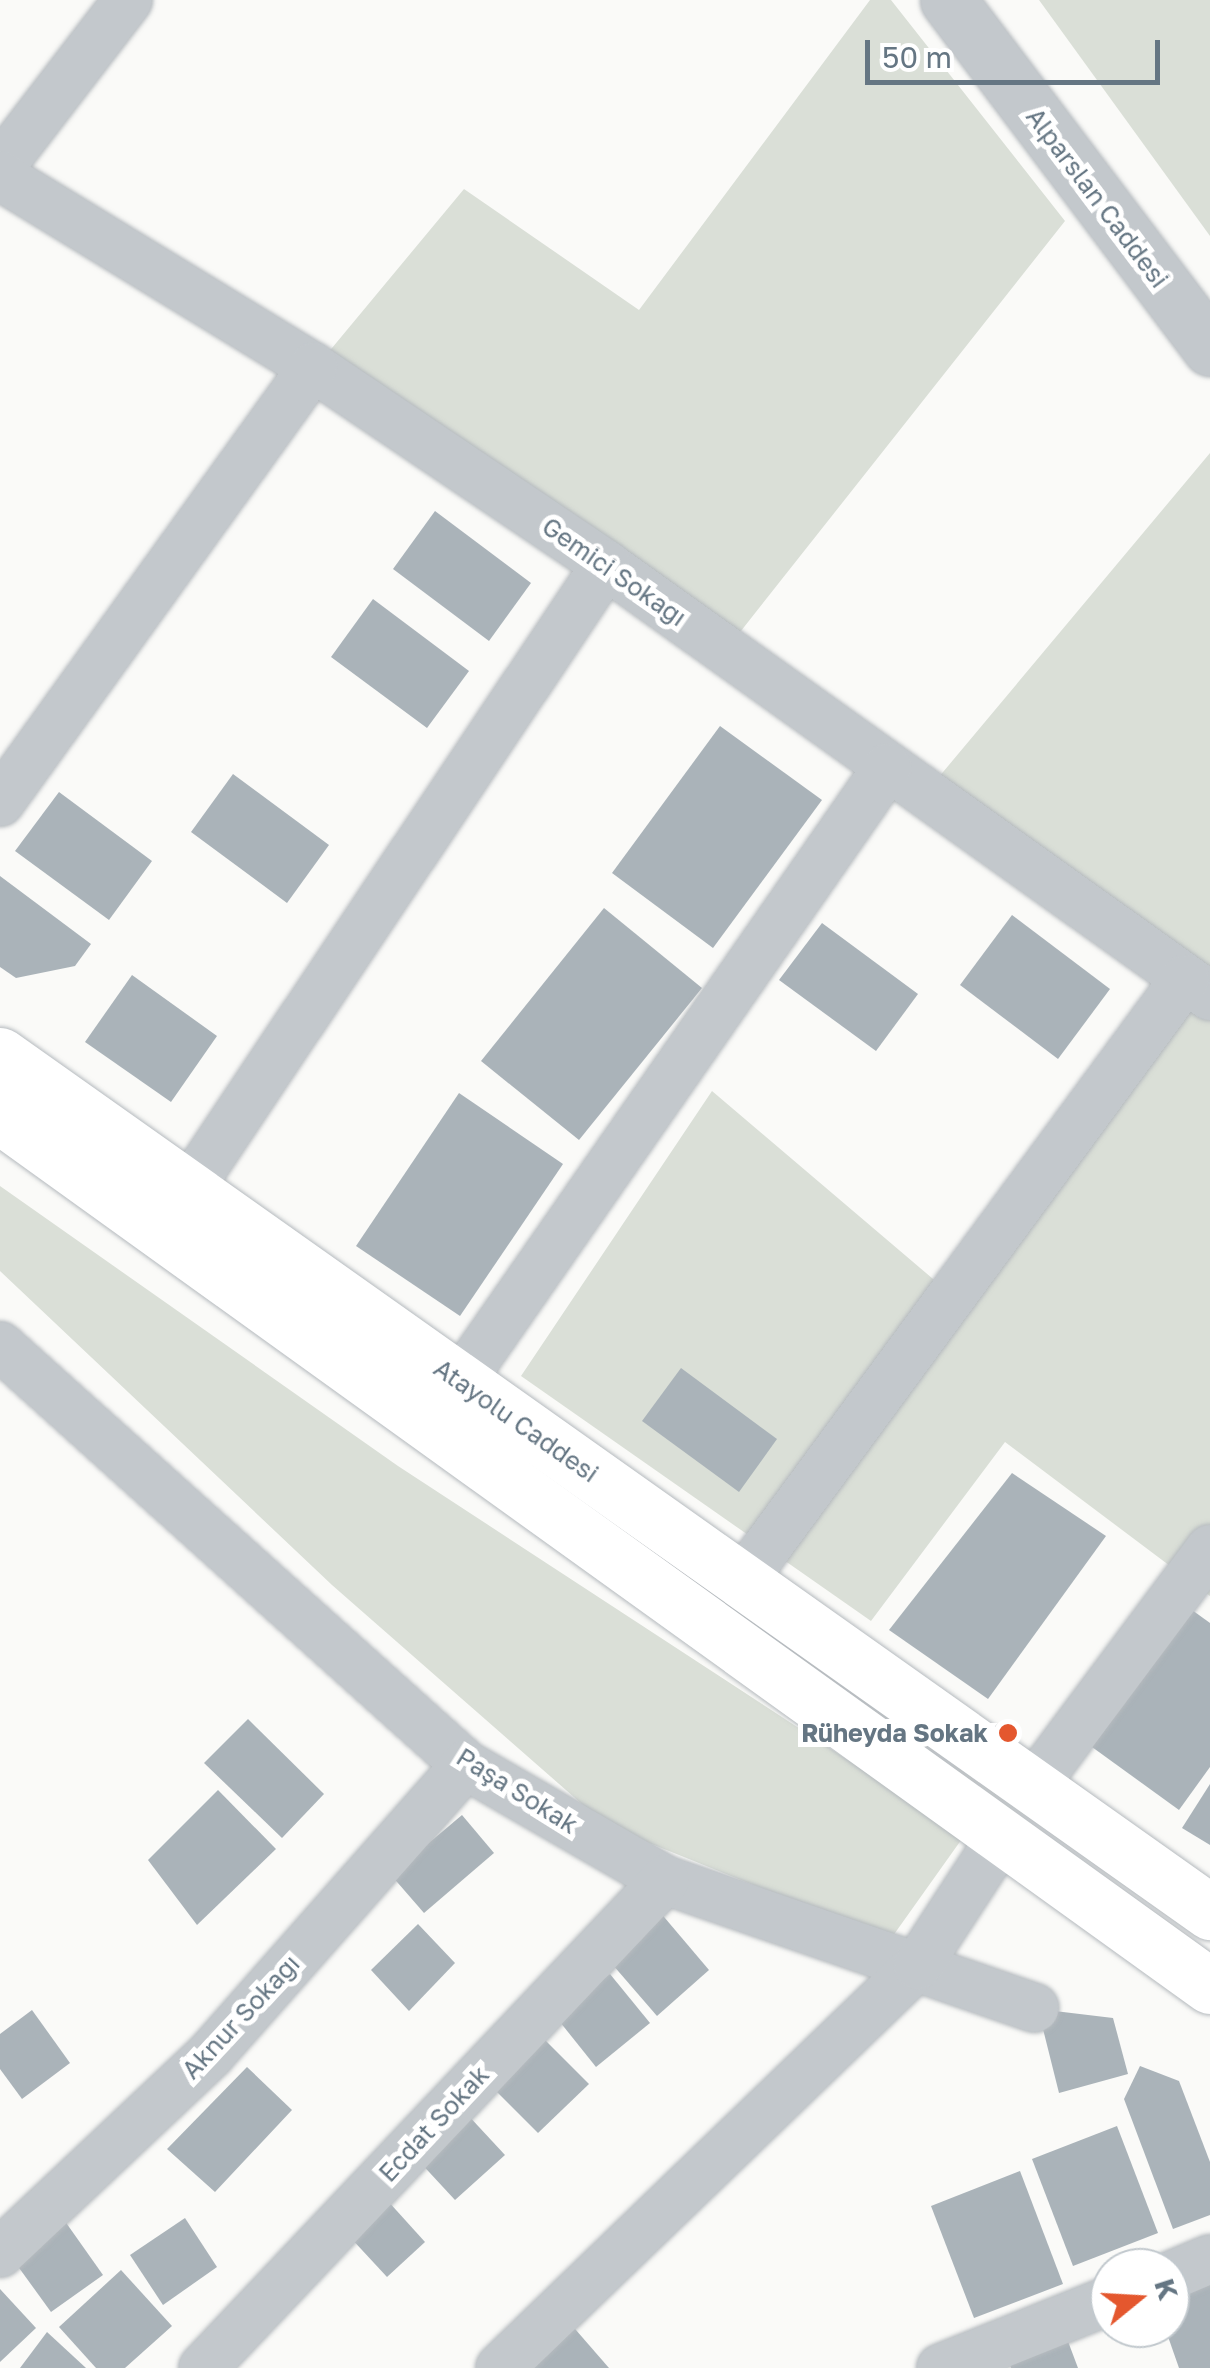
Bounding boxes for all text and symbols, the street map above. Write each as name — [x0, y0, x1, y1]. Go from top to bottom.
scale bar — [870, 20, 1165, 82]
text: 50 m — [882, 39, 952, 75]
street label: Alparslan Caddesi — [1020, 102, 1174, 294]
street label: Gemici Sokağı — [536, 511, 692, 633]
street label: Atayolu Caddesi — [428, 1353, 604, 1489]
place label: Rüheyda Sokak — [801, 1718, 988, 1748]
marker: Rüheyda Sokak — [997, 1722, 1019, 1744]
street label: Paşa Sokak — [451, 1742, 583, 1840]
street label: Aknur Sokağı — [176, 1949, 306, 2085]
street label: Ecdat Sokak — [373, 2060, 495, 2188]
north arrow — [1090, 2248, 1190, 2348]
text: K — [1148, 2274, 1186, 2304]

